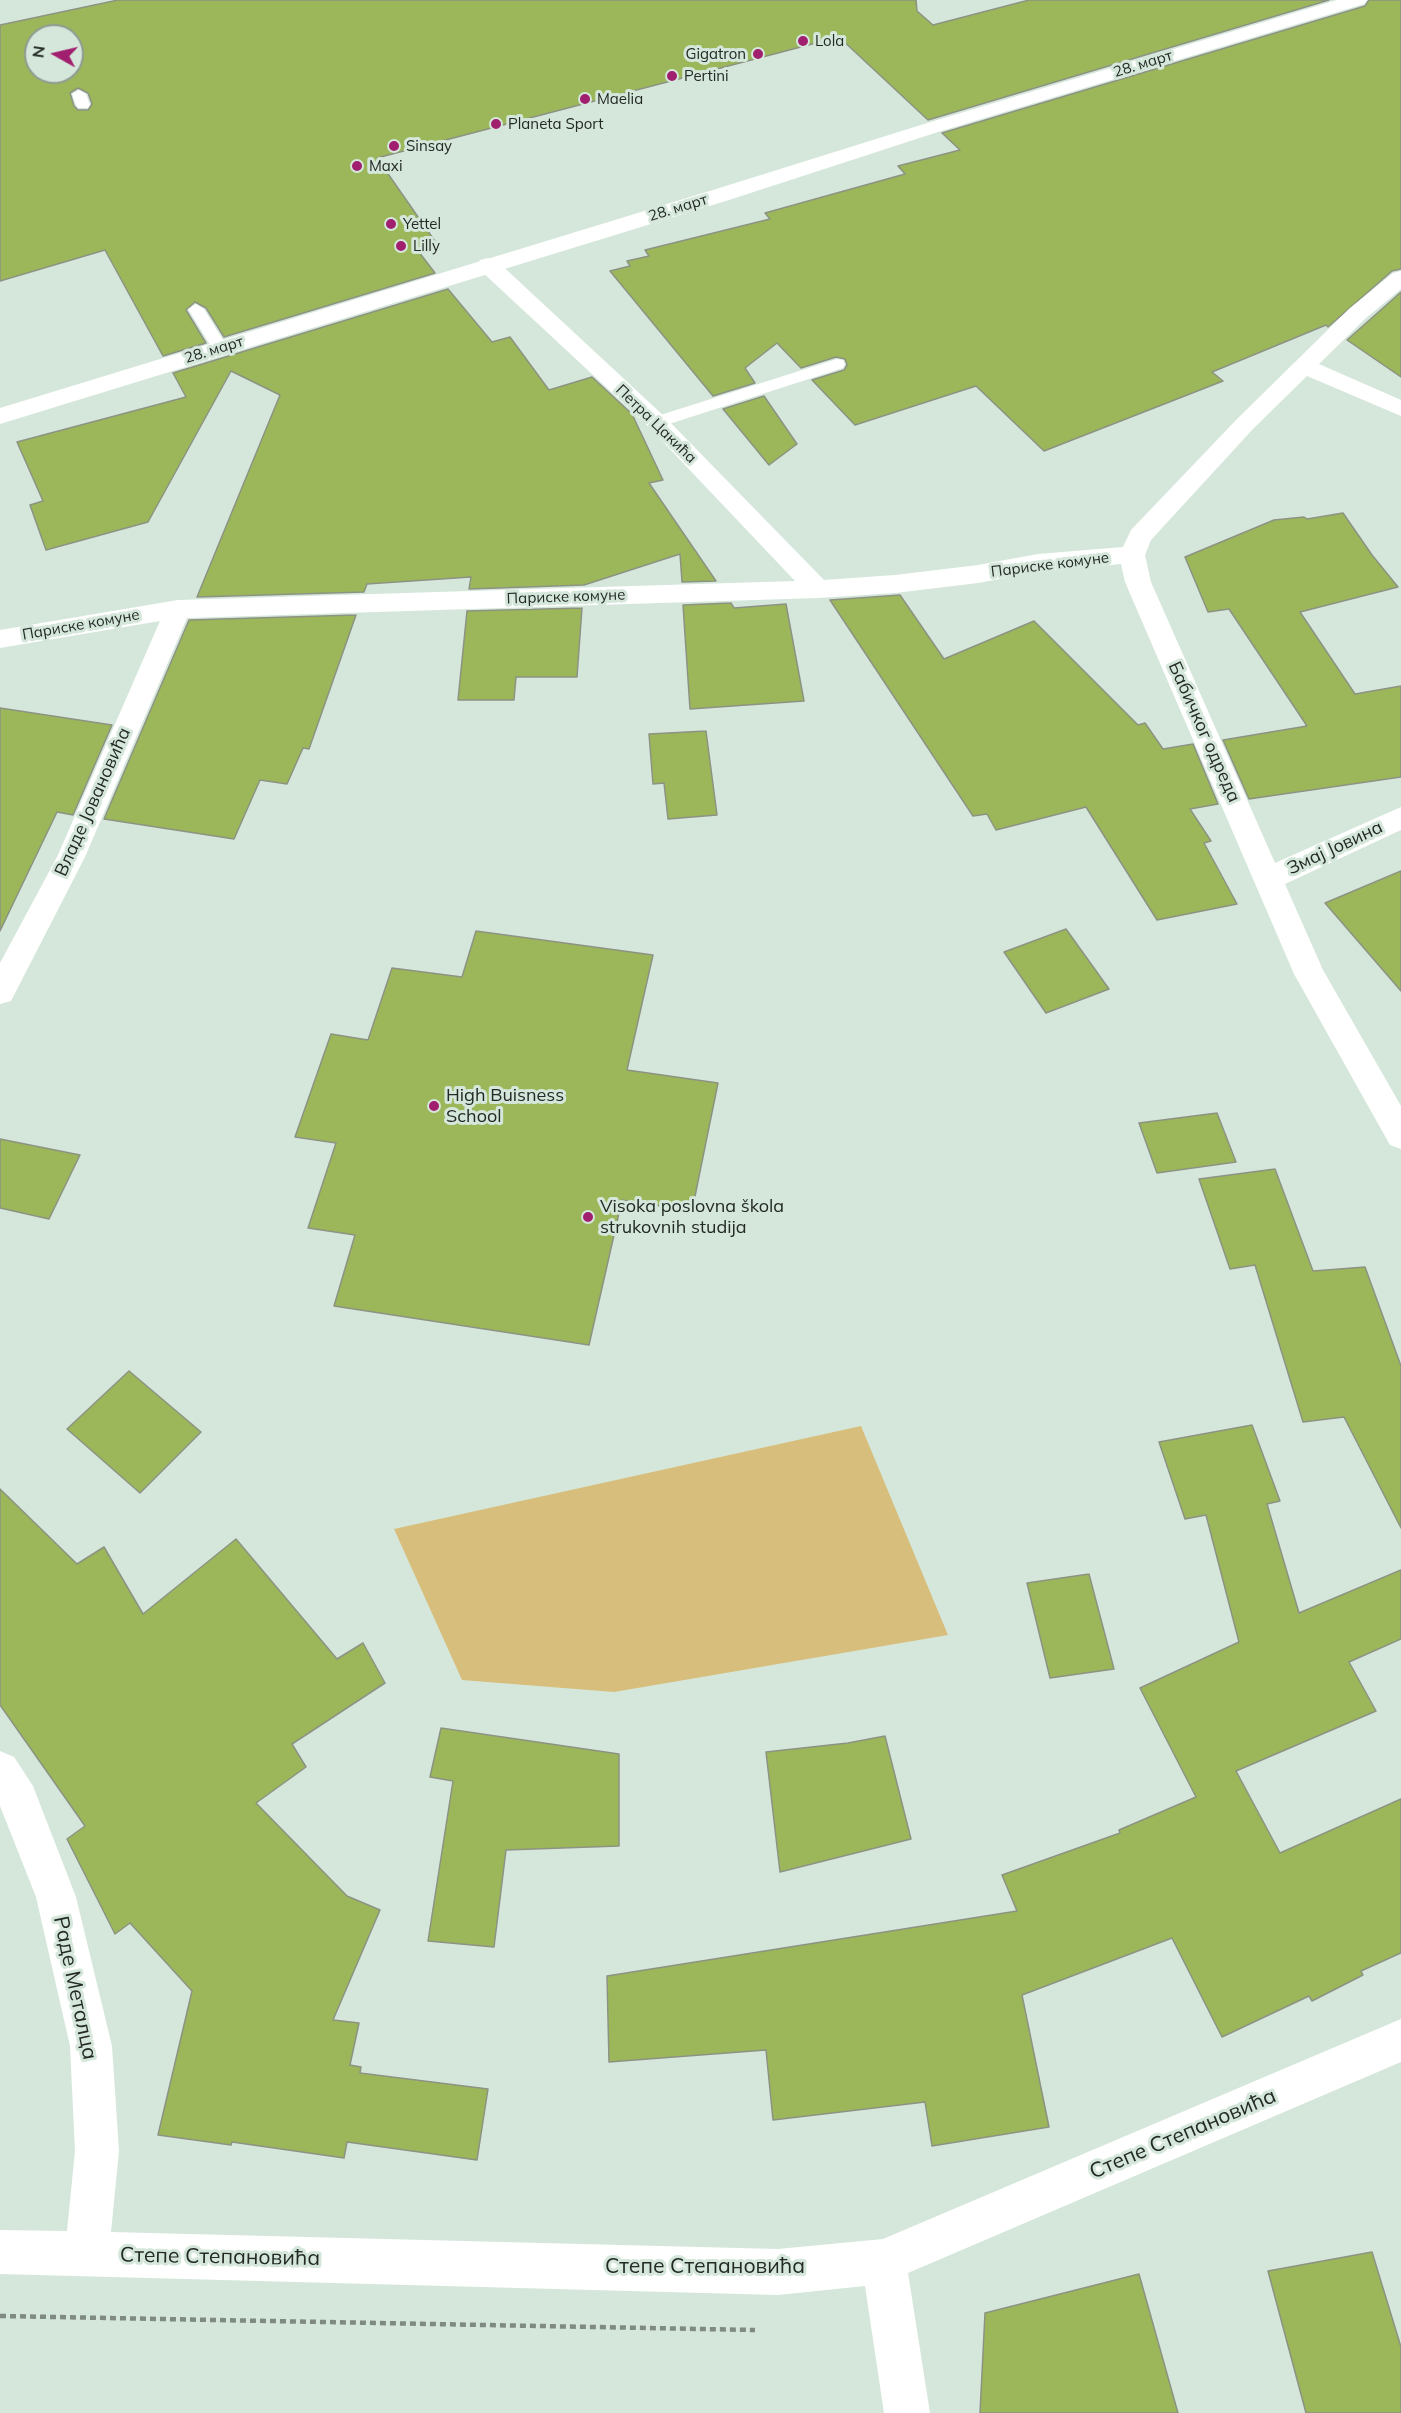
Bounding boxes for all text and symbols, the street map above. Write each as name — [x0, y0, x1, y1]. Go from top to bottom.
north arrow — [24, 24, 84, 84]
place label: Lola — [815, 32, 844, 50]
marker: Lola — [796, 34, 810, 48]
text: N — [27, 44, 49, 59]
place label: Gigatron — [685, 45, 746, 63]
marker: Gigatron — [751, 47, 765, 61]
street label: 28. март — [1111, 47, 1175, 81]
place label: Pertini — [684, 67, 729, 85]
marker: Pertini — [665, 69, 679, 83]
place label: Maelia — [597, 90, 643, 108]
marker: Maelia — [578, 92, 592, 106]
place label: Planeta Sport — [508, 115, 603, 133]
marker: Planeta Sport — [489, 117, 503, 131]
place label: Sinsay — [406, 137, 452, 155]
marker: Sinsay — [387, 139, 401, 153]
place label: Maxi — [369, 157, 402, 175]
marker: Maxi — [350, 159, 364, 173]
street label: 28. март — [646, 191, 710, 225]
place label: Yettel — [403, 215, 441, 233]
marker: Yettel — [384, 217, 398, 231]
place label: Lilly — [413, 237, 440, 255]
marker: Lilly — [394, 239, 408, 253]
street label: 28. март — [182, 333, 246, 367]
street label: Петра Цакића — [612, 381, 700, 467]
street label: Париске комуне — [990, 549, 1110, 581]
street label: Париске комуне — [506, 586, 626, 608]
street label: Париске комуне — [21, 606, 141, 644]
street label: Бабичког одреда — [1163, 658, 1245, 806]
street label: Владе Јовановића — [50, 724, 136, 880]
street label: Змај Јовина — [1284, 816, 1386, 880]
place label: High Buisness School — [446, 1085, 564, 1128]
marker: High Buisness School — [427, 1099, 441, 1113]
place label: Visoka poslovna škola strukovnih studija — [600, 1196, 784, 1238]
marker: Visoka poslovna škola strukovnih studija — [581, 1210, 595, 1224]
street label: Раде Металца — [47, 1914, 103, 2062]
street label: Степе Степановића — [1086, 2083, 1280, 2185]
street label: Степе Степановића — [120, 2243, 320, 2271]
street label: Степе Степановића — [605, 2254, 805, 2280]

